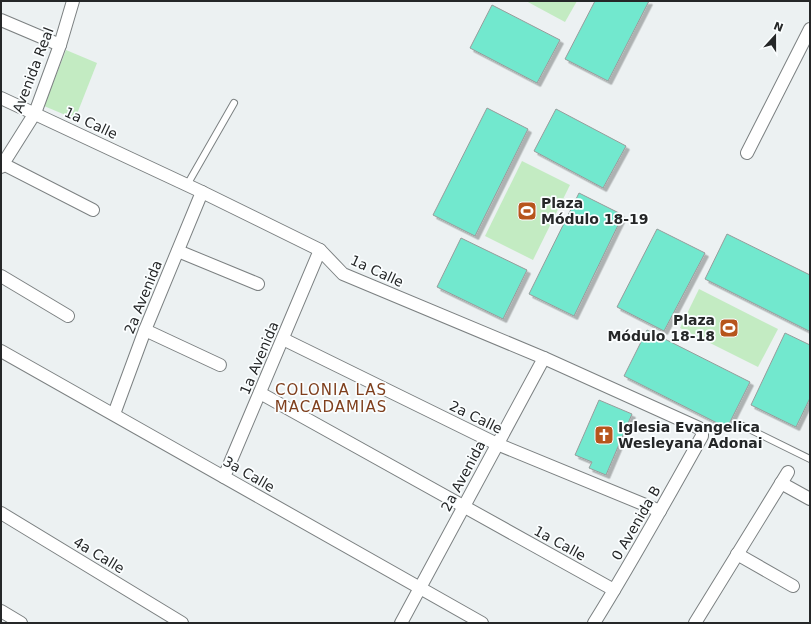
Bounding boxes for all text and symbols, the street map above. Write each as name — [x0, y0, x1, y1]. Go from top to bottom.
north arrow — [755, 16, 795, 56]
text: N — [772, 19, 785, 35]
street label: Avenida Real — [9, 25, 57, 115]
street label: 1a Calle — [62, 104, 120, 142]
place label: Plaza Módulo 18-19 — [541, 195, 649, 227]
sports icon: Plaza Módulo 18-19 — [516, 200, 538, 222]
street label: 1a Calle — [348, 252, 406, 290]
street label: 2a Avenida — [121, 258, 165, 336]
place label: Plaza Módulo 18-18 — [607, 312, 715, 344]
sports icon: Plaza Módulo 18-18 — [718, 317, 740, 339]
street label: 1a Avenida — [236, 319, 282, 397]
district label: COLONIA LAS MACADAMIAS — [275, 381, 387, 416]
street label: 2a Calle — [447, 397, 505, 437]
place label: Iglesia Evangelica Wesleyana Adonai — [618, 419, 763, 451]
church icon: Iglesia Evangelica Wesleyana Adonai — [593, 424, 615, 446]
street label: 2a Avenida — [438, 438, 488, 514]
street label: 3a Calle — [220, 453, 278, 495]
street label: 0 Avenida B — [608, 483, 664, 563]
street label: 1a Calle — [531, 522, 589, 564]
street label: 4a Calle — [71, 534, 127, 576]

